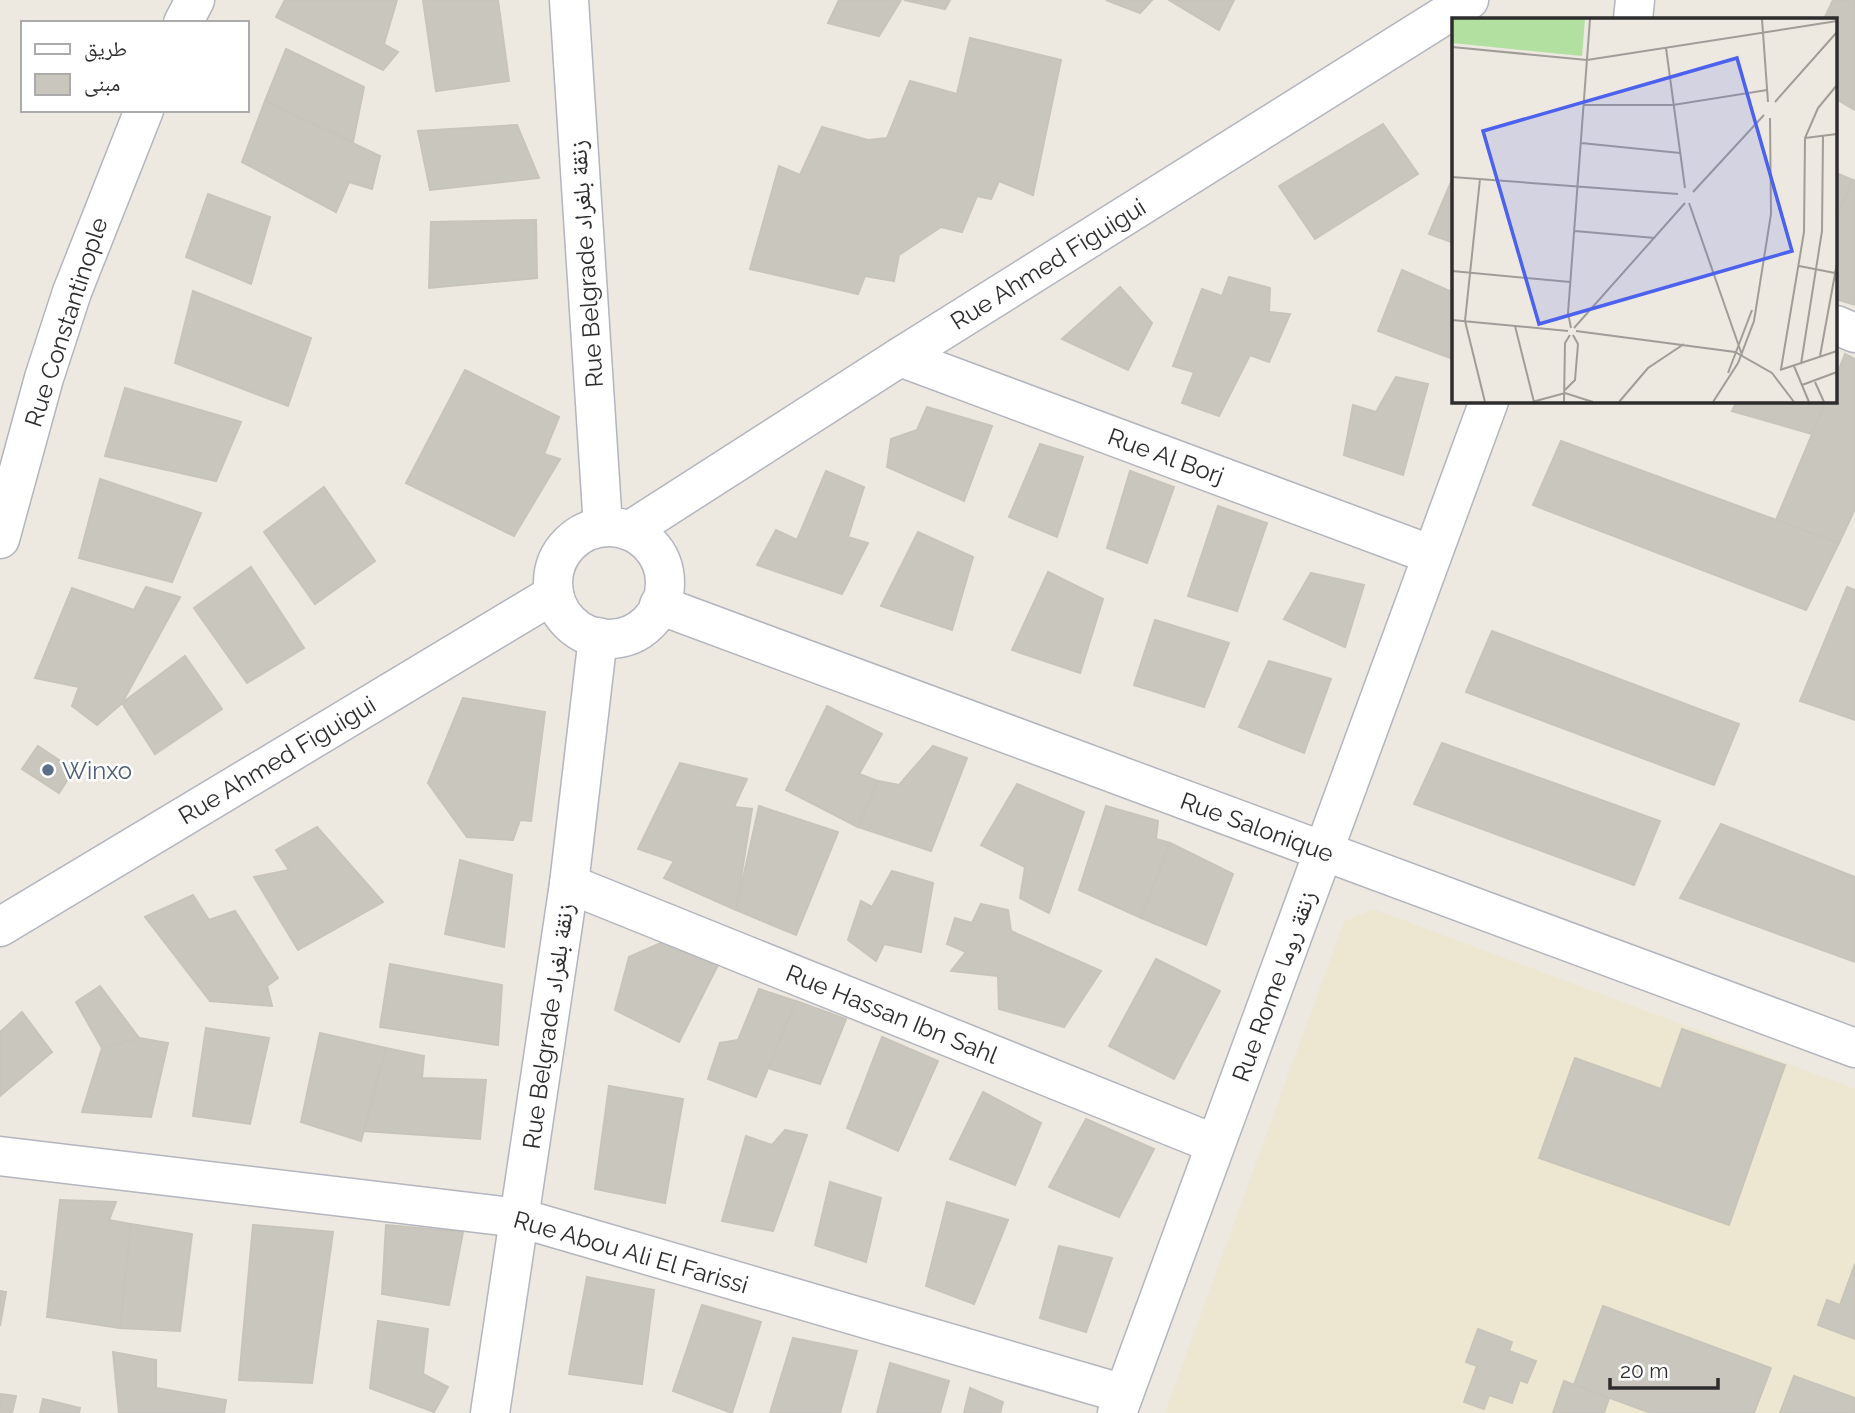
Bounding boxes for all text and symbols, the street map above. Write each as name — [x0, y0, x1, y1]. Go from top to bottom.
inset map — [1452, 18, 1838, 402]
legend — [21, 21, 248, 112]
text: طريق — [84, 36, 127, 62]
text: مبنى — [84, 71, 120, 97]
street label: Rue Belgrade زنقة بلغراد — [563, 139, 609, 389]
street label: Rue Ahmed Figuigui — [945, 192, 1151, 336]
street label: Rue Constantinople — [18, 214, 114, 430]
street label: Rue Al Borj — [1104, 422, 1228, 490]
street label: Rue Ahmed Figuigui — [173, 690, 381, 830]
place label: Winxo — [62, 756, 132, 785]
marker: Winxo — [40, 762, 56, 778]
street label: Rue Salonique — [1176, 786, 1338, 868]
street label: Rue Rome زنقة روما — [1226, 886, 1322, 1086]
street label: Rue Belgrade زنقة بلغراد — [516, 901, 580, 1151]
street label: Rue Hassan Ibn Sahl — [782, 958, 1003, 1070]
street label: Rue Abou Ali El Farissi — [510, 1205, 752, 1299]
scale bar — [1610, 1346, 1718, 1390]
text: 20 m — [1620, 1358, 1668, 1383]

